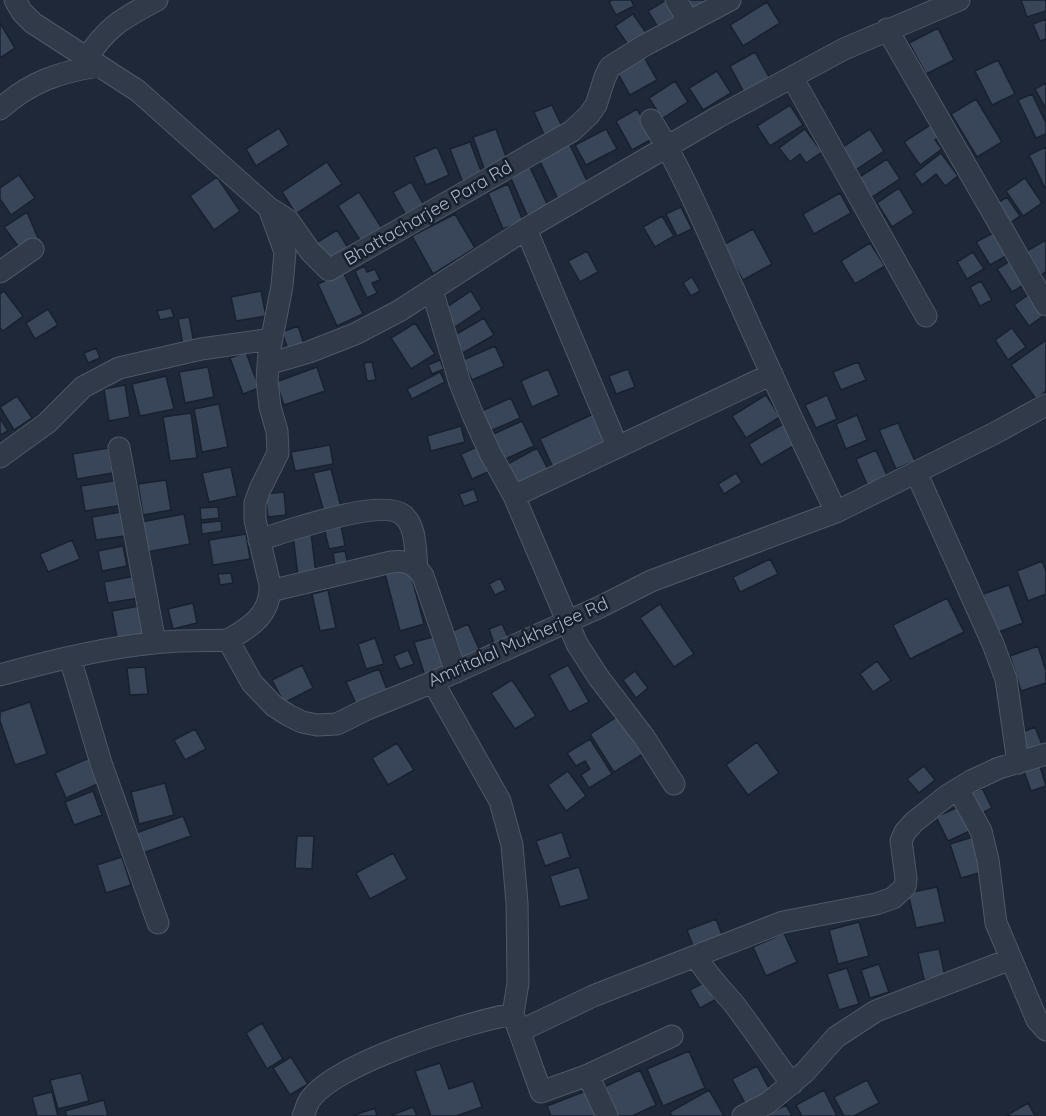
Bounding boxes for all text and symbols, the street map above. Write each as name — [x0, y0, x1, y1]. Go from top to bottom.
street label: Bhattacharjee Para Rd — [340, 155, 516, 270]
street label: Amritalal Mukherjee Rd — [424, 591, 611, 692]

